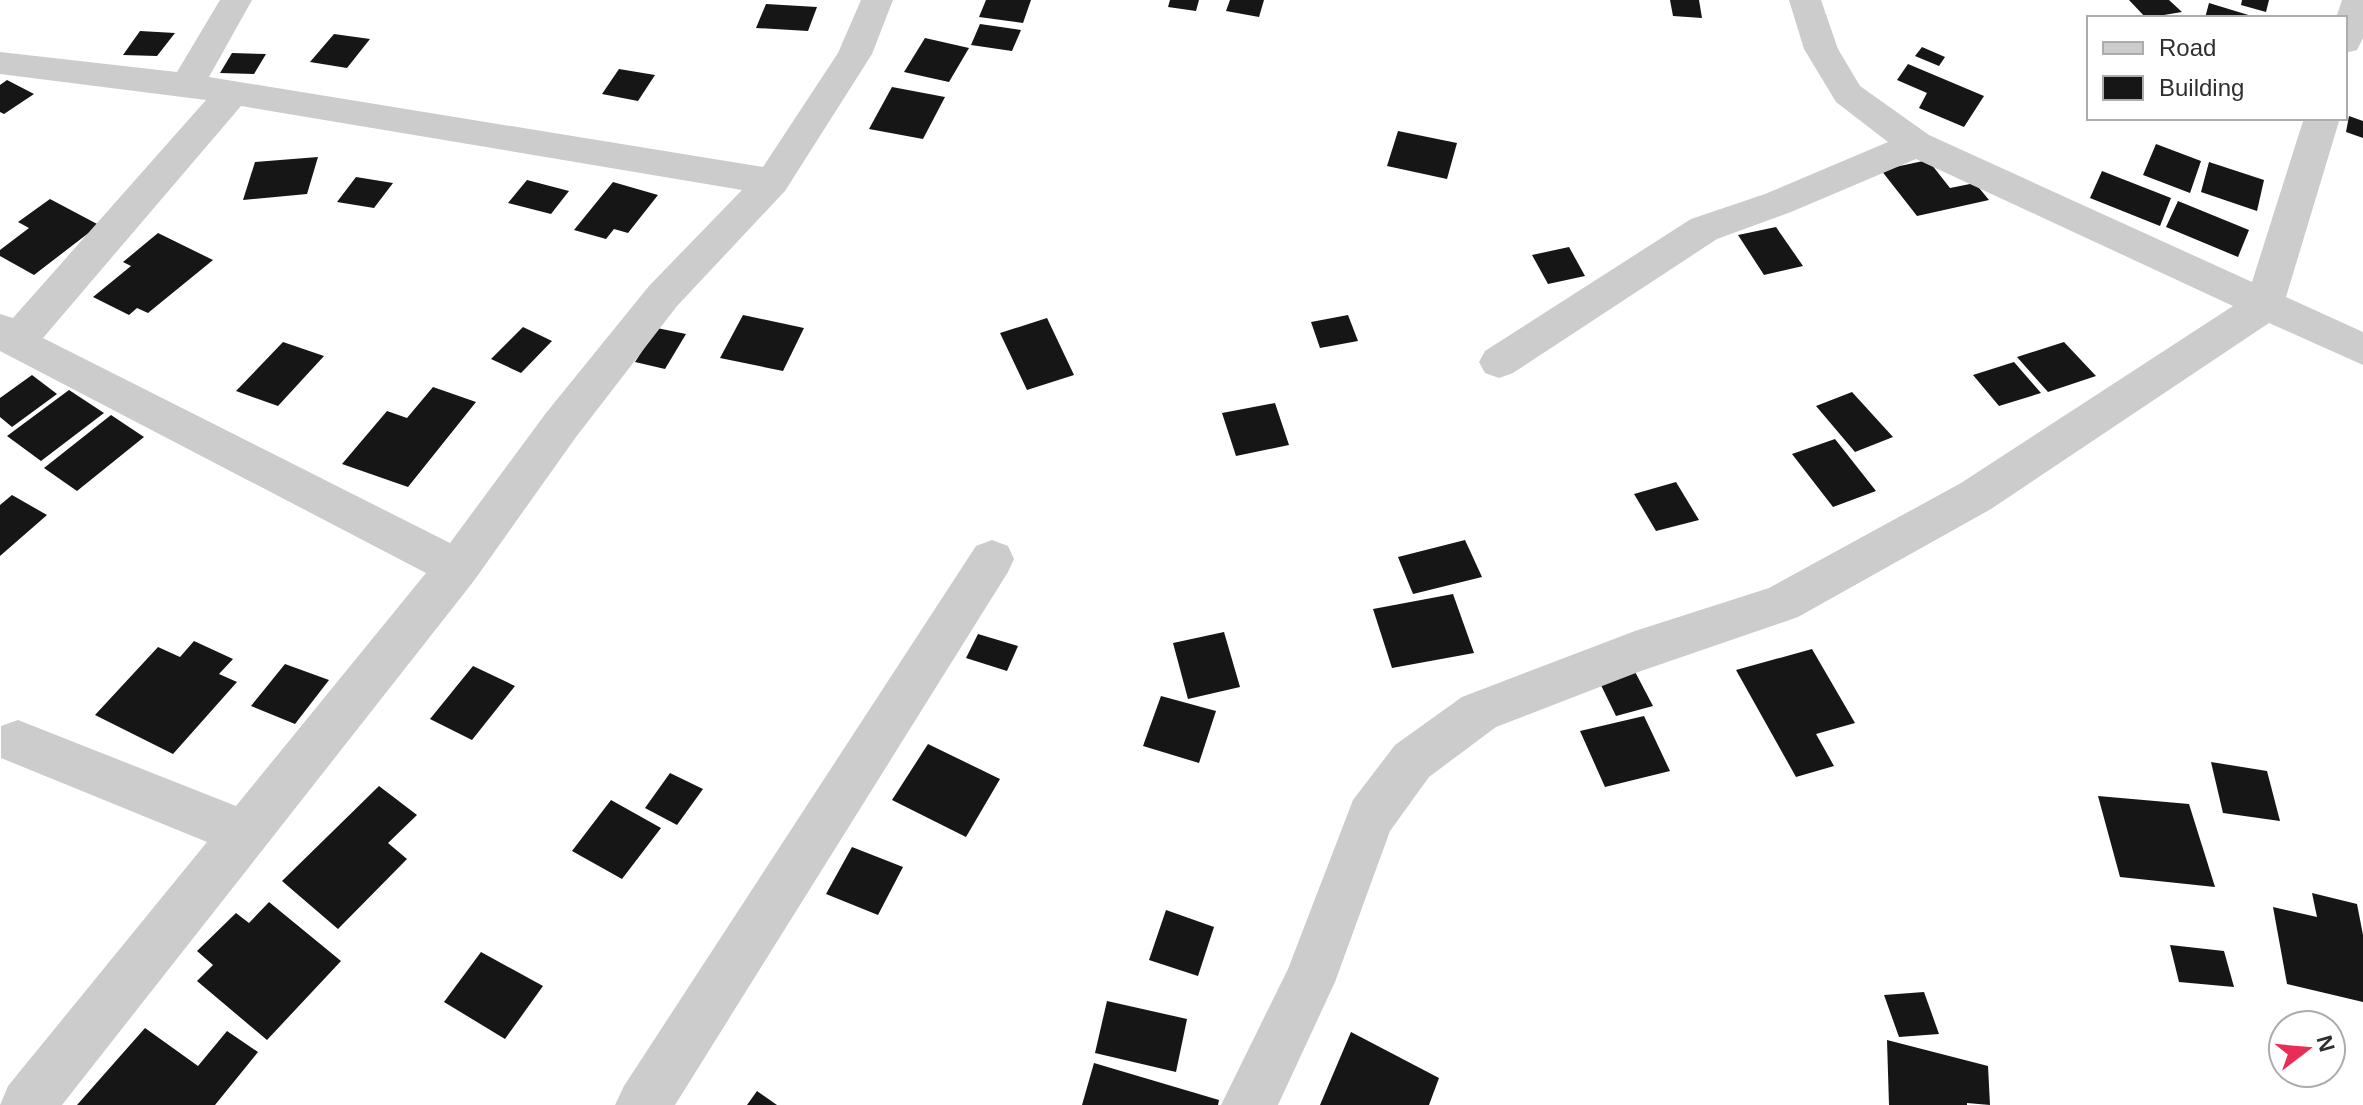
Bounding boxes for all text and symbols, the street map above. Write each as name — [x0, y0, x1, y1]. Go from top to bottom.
legend — [2087, 16, 2347, 120]
text: Road — [2159, 34, 2216, 61]
text: Building — [2159, 74, 2244, 101]
north arrow — [2267, 1009, 2347, 1089]
text: N — [2312, 1033, 2340, 1055]

